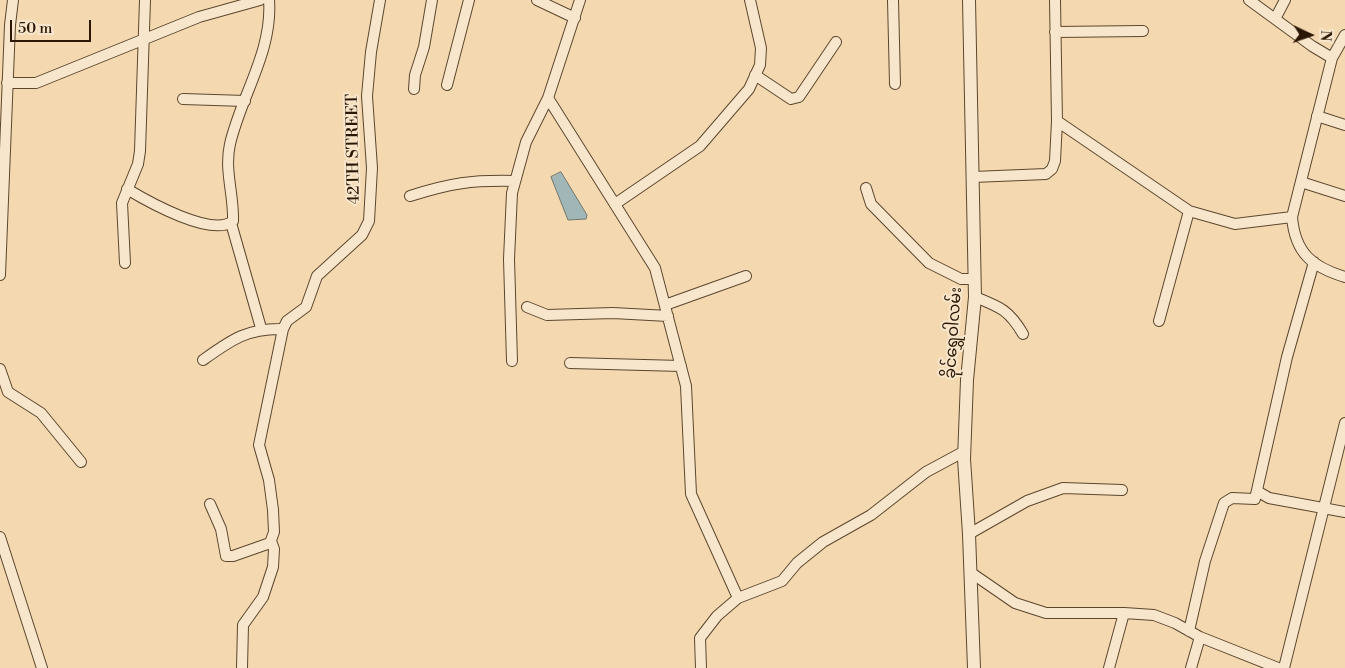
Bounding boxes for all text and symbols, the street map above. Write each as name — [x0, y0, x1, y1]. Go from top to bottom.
scale bar — [12, 10, 94, 42]
north arrow — [1285, 10, 1335, 60]
text: 50 m — [18, 19, 52, 38]
text: N — [1316, 30, 1334, 42]
street label: 42TH STREET — [343, 94, 365, 204]
street label: ခိုင်ရွှေဝါလမ်း — [941, 287, 967, 379]

